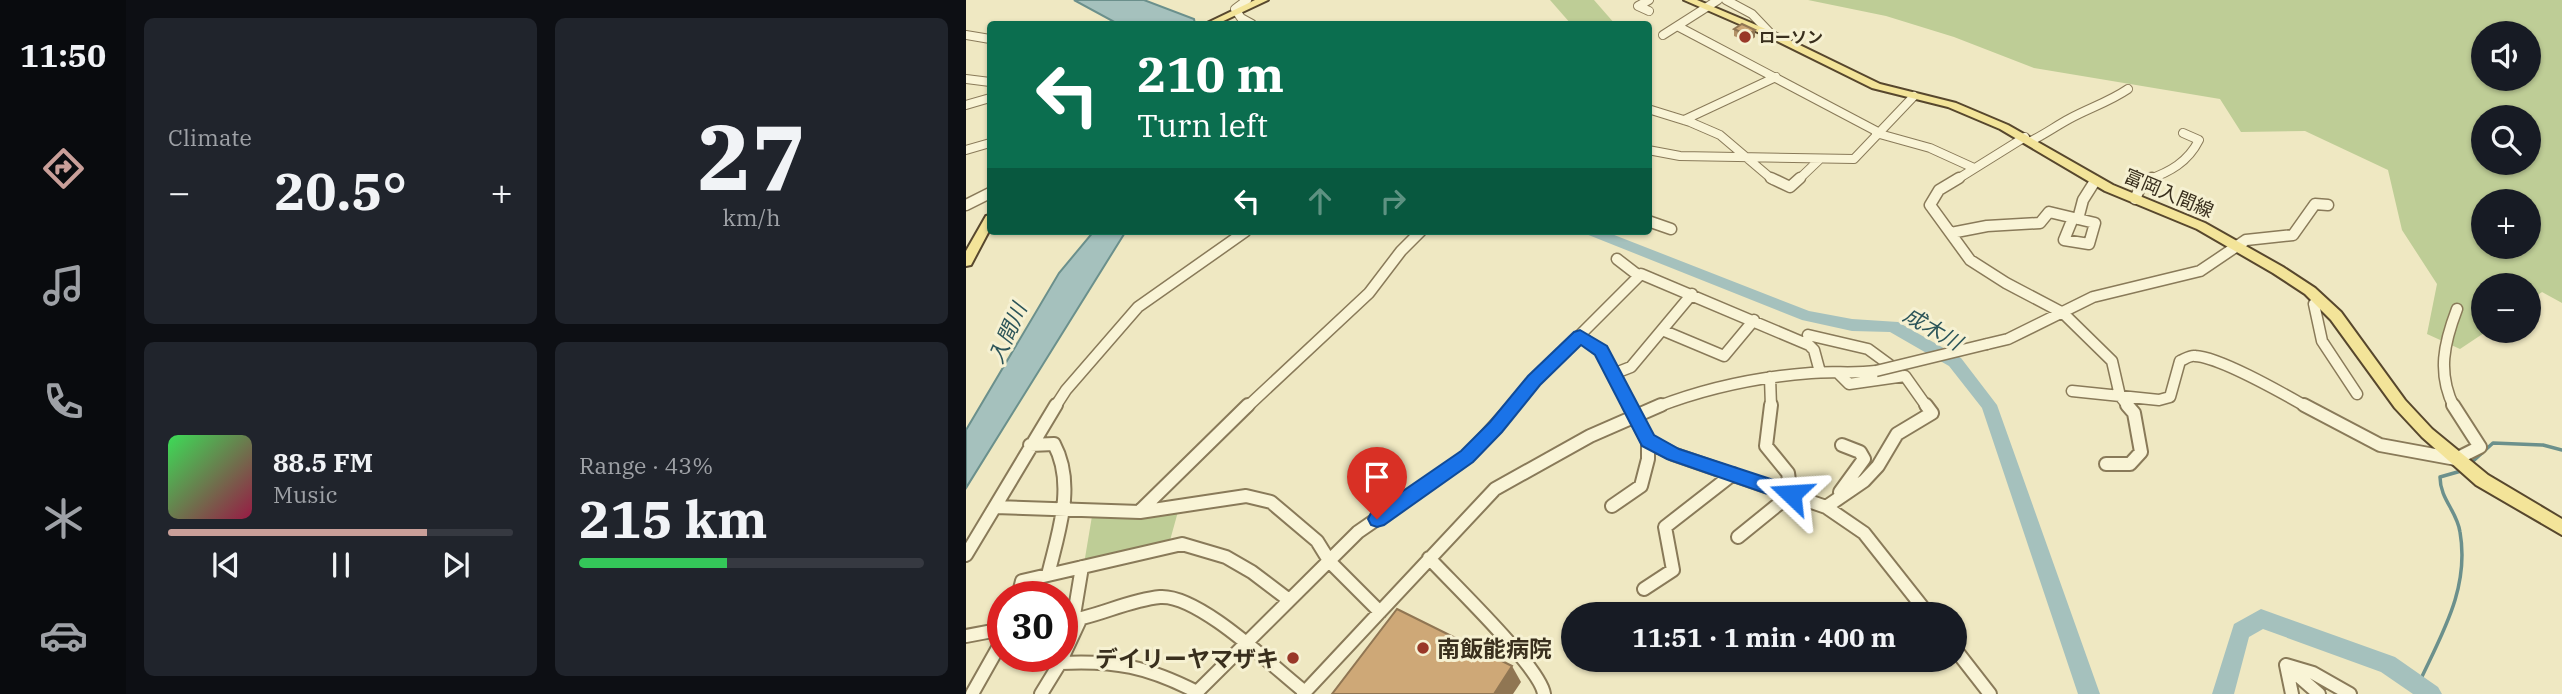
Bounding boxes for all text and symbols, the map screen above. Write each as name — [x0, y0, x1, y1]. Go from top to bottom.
map controls — [2471, 21, 2541, 343]
button: sound — [2471, 21, 2541, 91]
place label: ローソン — [1759, 27, 1823, 47]
marker: ローソン — [1737, 29, 1753, 45]
text: 11:50 — [20, 34, 106, 76]
text: 210 m — [1137, 42, 1284, 105]
icon: left — [1022, 49, 1113, 140]
text: 27 — [697, 97, 806, 215]
text: Turn left — [1137, 104, 1268, 146]
button: search — [2471, 105, 2541, 175]
text: Climate — [168, 122, 252, 152]
icon: directions — [39, 144, 88, 193]
text: 20.5° — [274, 157, 407, 224]
street label: 富岡入間線 — [2121, 163, 2217, 223]
text: − — [168, 167, 191, 216]
text: + — [490, 167, 513, 216]
icon: left — [1228, 182, 1266, 220]
icon: ahead — [1301, 182, 1339, 220]
icon: right — [1374, 182, 1412, 220]
button: + — [2471, 189, 2541, 259]
text: km/h — [722, 202, 781, 232]
icon: music — [39, 261, 88, 310]
button: − — [2471, 273, 2541, 343]
water label: 入間川 — [981, 297, 1033, 367]
water label: 成木川 — [1899, 300, 1969, 357]
icon: phone — [39, 377, 88, 426]
text: 88.5 FM — [273, 445, 373, 479]
pin — [1347, 447, 1407, 519]
text: Range · 43% — [579, 450, 713, 480]
position arrow — [1754, 457, 1828, 531]
icon: arrive — [1358, 458, 1396, 496]
text: Music — [273, 479, 338, 509]
text: 215 km — [579, 485, 768, 552]
icon: climate — [39, 494, 88, 543]
icon: previous — [207, 546, 245, 584]
icon: pause — [322, 546, 360, 584]
icon: next — [437, 546, 475, 584]
speed limit sign: 30 — [987, 581, 1078, 672]
icon: car — [39, 611, 88, 660]
text: 11:51 · 1 min · 400 m — [1632, 620, 1896, 654]
place label: 南飯能病院 — [1437, 633, 1552, 663]
marker: 南飯能病院 — [1415, 640, 1431, 656]
place label: デイリーヤマザキ — [1095, 643, 1279, 673]
marker: デイリーヤマザキ — [1285, 650, 1301, 666]

